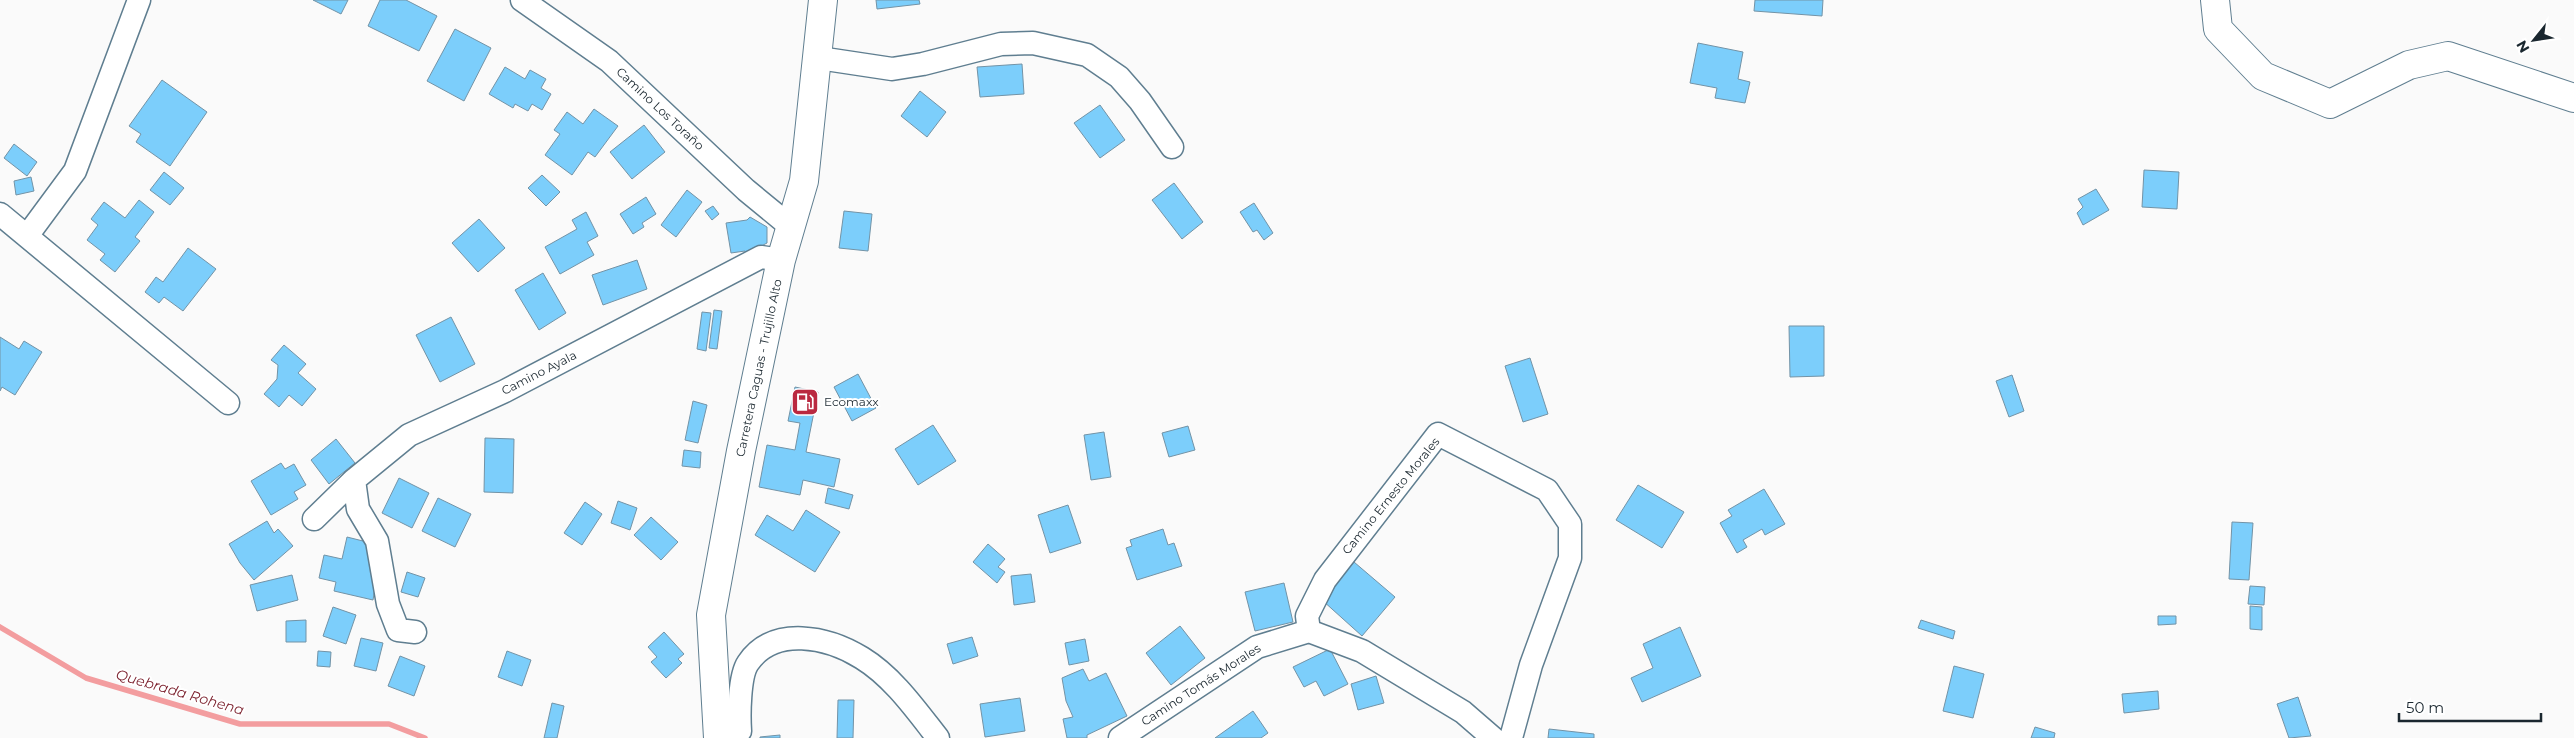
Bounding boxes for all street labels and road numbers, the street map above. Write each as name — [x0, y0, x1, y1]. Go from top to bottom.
street label: Camino Los Toraño — [613, 64, 707, 153]
street label: Carretera Caguas - Trujillo Alto — [732, 278, 785, 458]
street label: Camino Ayala — [499, 347, 579, 398]
street label: Camino Ernesto Morales — [1339, 434, 1443, 557]
street label: Camino Tomás Morales — [1138, 640, 1263, 729]

